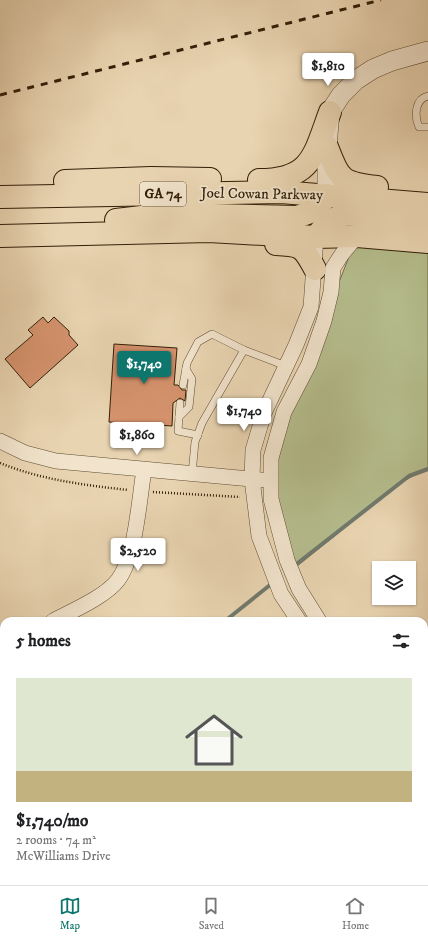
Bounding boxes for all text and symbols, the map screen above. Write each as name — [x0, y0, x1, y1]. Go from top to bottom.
pin: $1,810 — [295, 53, 361, 87]
text: $1,810 — [311, 58, 345, 74]
road number: GA 74 — [140, 182, 186, 206]
street label: Joel Cowan Parkway — [199, 183, 324, 205]
pin: $1,740 — [111, 351, 177, 385]
text: $1,740 — [126, 356, 162, 372]
pin: $1,740 — [211, 398, 277, 432]
text: $1,740 — [226, 403, 262, 419]
pin: $1,860 — [104, 422, 170, 456]
text: $1,860 — [119, 427, 155, 443]
pin: $2,520 — [105, 538, 171, 572]
text: $2,520 — [120, 543, 156, 559]
map controls — [372, 561, 416, 605]
button: layers — [372, 561, 416, 605]
text: 5 homes — [16, 630, 71, 652]
icon: filters — [390, 630, 412, 652]
icon: home — [178, 704, 250, 776]
text: $1,740/mo — [16, 810, 88, 832]
text: 2 rooms · 74 m² — [16, 832, 96, 848]
text: McWilliams Drive — [16, 848, 111, 864]
tab: Map — [59, 895, 81, 933]
tab: Saved — [199, 895, 224, 933]
tab: Home — [342, 895, 369, 933]

